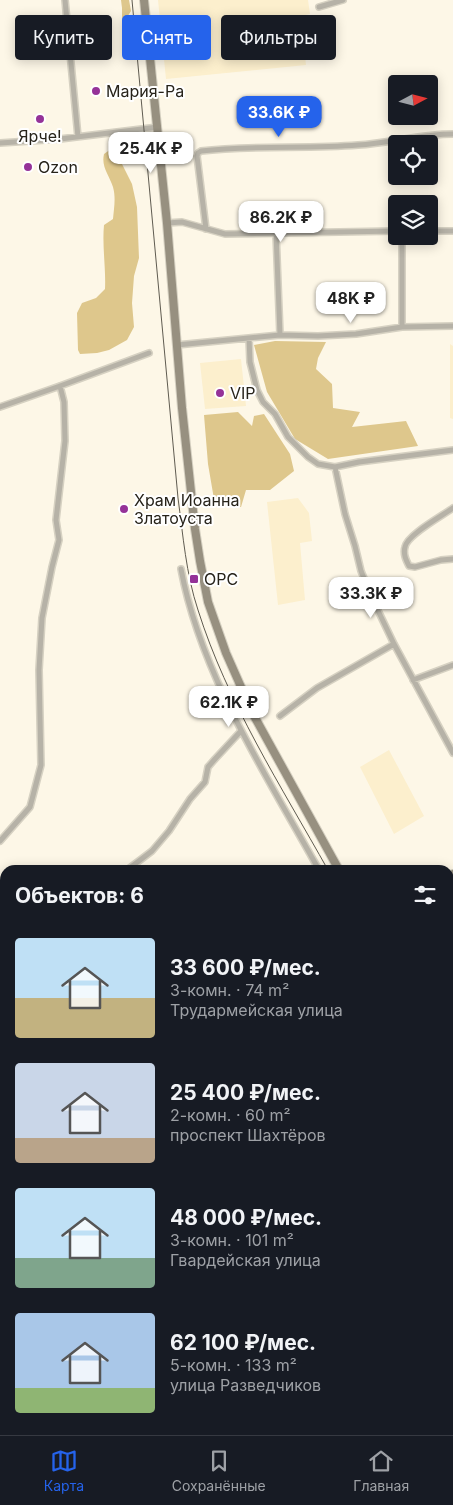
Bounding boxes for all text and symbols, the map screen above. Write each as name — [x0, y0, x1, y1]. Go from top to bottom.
chip: Купить — [15, 15, 112, 60]
chip: Снять — [122, 15, 211, 60]
chip: Фильтры — [221, 15, 336, 60]
north arrow — [388, 75, 438, 125]
map controls — [388, 75, 438, 245]
place label: Мария-Ра — [106, 81, 184, 101]
marker: Мария-Ра — [90, 85, 102, 97]
pin: 33.6K ₽ — [233, 96, 325, 138]
text: 33.6K ₽ — [248, 102, 310, 122]
marker: Ярче! — [34, 113, 46, 125]
place label: Ярче! — [18, 126, 62, 146]
pin: 25.4K ₽ — [105, 132, 197, 174]
button: locate — [388, 135, 438, 185]
text: 25.4K ₽ — [119, 138, 183, 158]
place label: Ozon — [38, 157, 78, 177]
marker: Ozon — [22, 161, 34, 173]
button: layers — [388, 195, 438, 245]
pin: 86.2K ₽ — [235, 200, 327, 243]
text: 86.2K ₽ — [250, 207, 312, 227]
pin: 48K ₽ — [316, 282, 386, 324]
text: 48K ₽ — [327, 288, 375, 308]
place label: VIP — [230, 383, 256, 403]
marker: VIP — [214, 387, 226, 399]
place label: Храм Иоанна Златоуста — [134, 490, 239, 528]
marker: Храм Иоанна Златоуста — [118, 503, 130, 515]
place label: ОРС — [204, 569, 238, 589]
marker: ОРС — [188, 573, 200, 585]
pin: 33.3K ₽ — [325, 576, 417, 619]
text: 33.3K ₽ — [340, 583, 402, 603]
pin: 62.1K ₽ — [183, 686, 275, 728]
text: 62.1K ₽ — [200, 692, 258, 712]
icon: filters — [411, 881, 439, 909]
text: Объектов: 6 — [15, 883, 144, 908]
text: 33 600 ₽/мес. — [170, 955, 321, 980]
icon: home — [55, 958, 115, 1018]
text: 3-комн. · 74 m² — [170, 980, 289, 1000]
text: Трудармейская улица — [170, 1000, 343, 1020]
text: 25 400 ₽/мес. — [170, 1080, 321, 1105]
icon: home — [55, 1083, 115, 1143]
text: 2-комн. · 60 m² — [170, 1105, 291, 1125]
text: проспект Шахтёров — [170, 1125, 326, 1145]
text: 48 000 ₽/мес. — [170, 1205, 322, 1230]
icon: home — [55, 1208, 115, 1268]
text: 3-комн. · 101 m² — [170, 1230, 294, 1250]
text: Гвардейская улица — [170, 1250, 321, 1270]
text: 62 100 ₽/мес. — [170, 1330, 316, 1355]
icon: home — [55, 1333, 115, 1393]
text: 5-комн. · 133 m² — [170, 1355, 297, 1375]
text: улица Разведчиков — [170, 1375, 321, 1395]
tab: Карта — [44, 1447, 84, 1494]
tab: Сохранённые — [172, 1447, 266, 1494]
tab: Главная — [353, 1447, 409, 1494]

